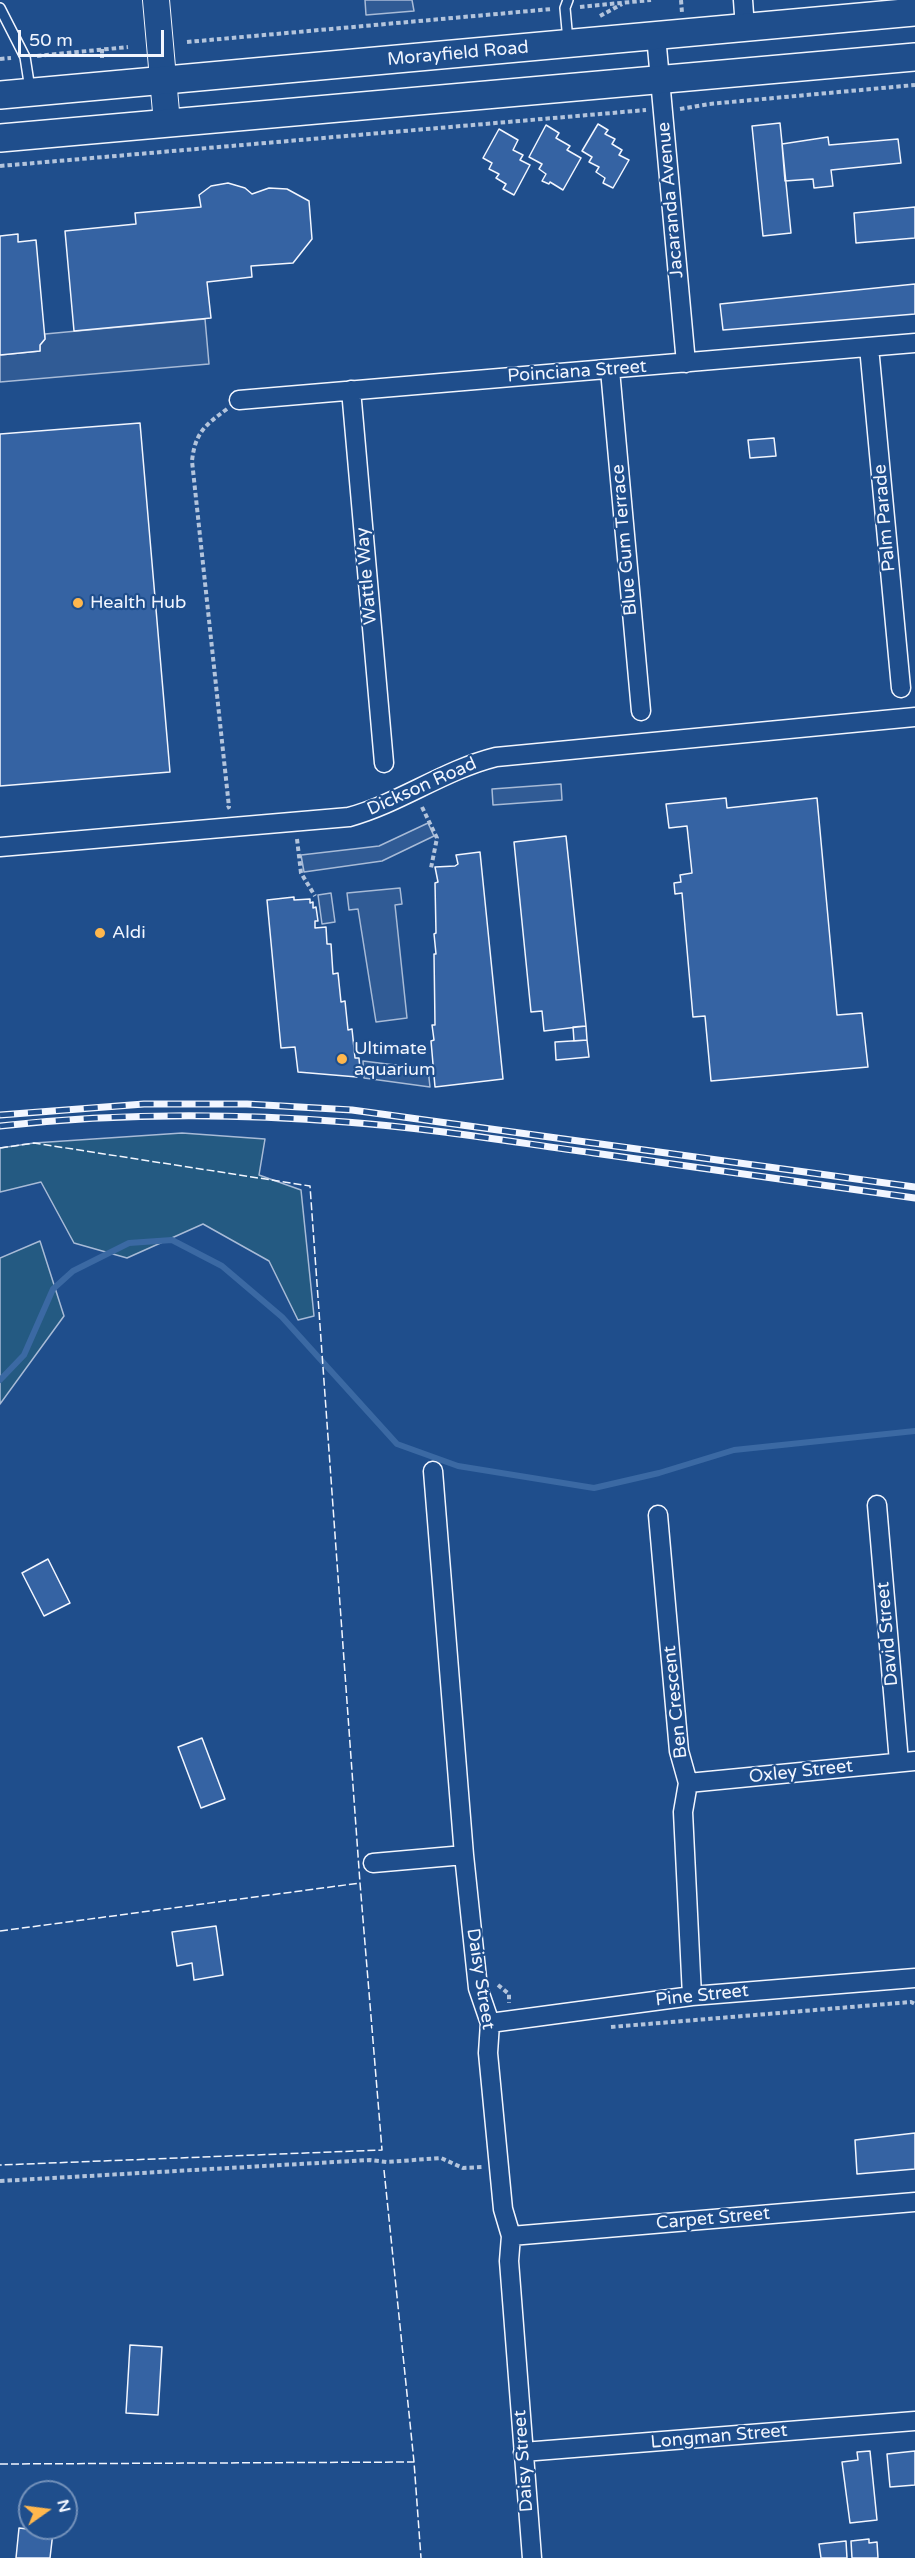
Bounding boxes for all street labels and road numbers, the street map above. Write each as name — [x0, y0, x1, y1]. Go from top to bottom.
street label: Morayfield Road — [386, 37, 530, 71]
street label: Jacaranda Avenue — [653, 121, 689, 279]
street label: Poinciana Street — [507, 356, 647, 388]
street label: Blue Gum Terrace — [608, 463, 642, 617]
street label: Palm Parade — [870, 463, 900, 573]
street label: Wattle Way — [352, 526, 382, 626]
street label: Dickson Road — [364, 753, 480, 821]
street label: David Street — [873, 1581, 903, 1687]
street label: Ben Crescent — [659, 1644, 693, 1760]
street label: Oxley Street — [748, 1756, 854, 1788]
street label: Daisy Street — [461, 1927, 499, 2031]
street label: Pine Street — [654, 1980, 750, 2012]
street label: Carpet Street — [655, 2203, 771, 2235]
street label: Daisy Street — [510, 2409, 538, 2513]
street label: Longman Street — [650, 2420, 788, 2454]

